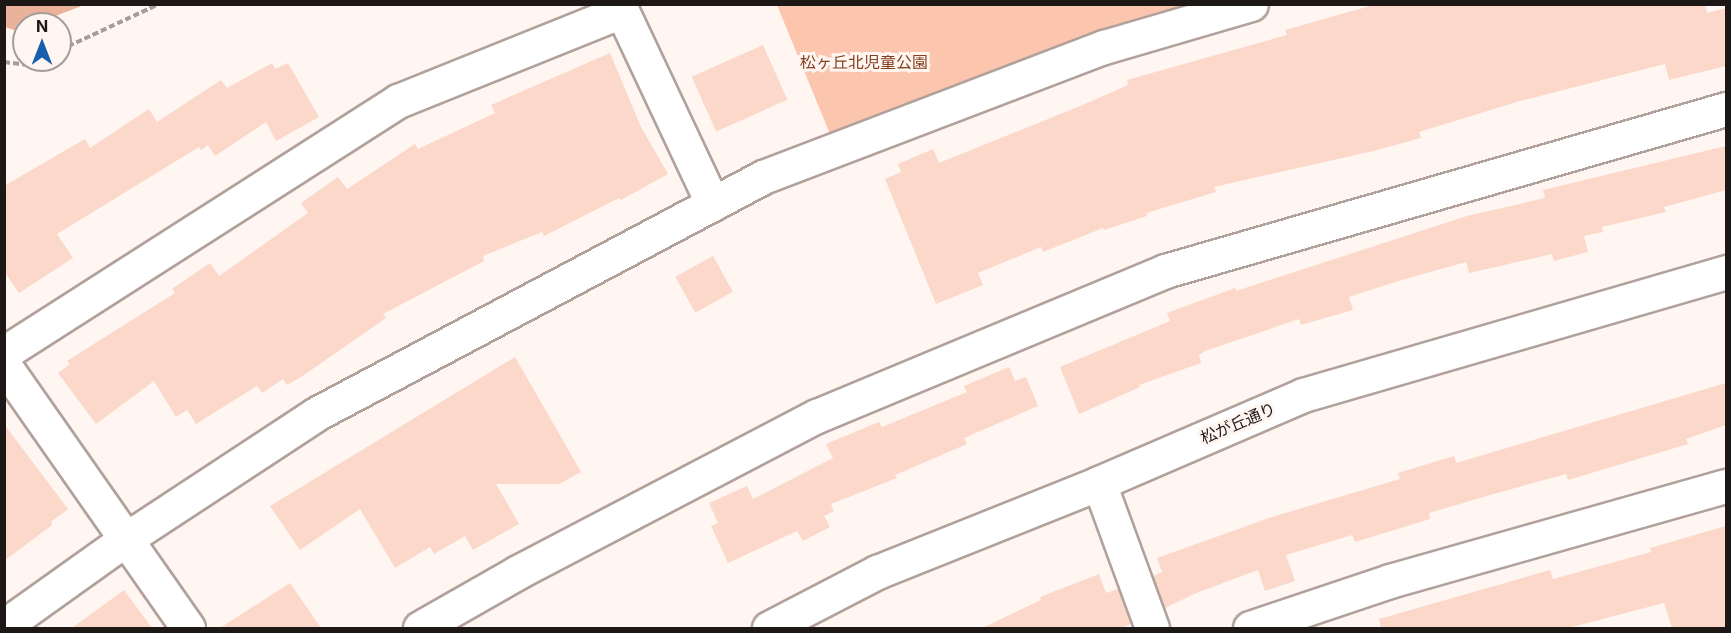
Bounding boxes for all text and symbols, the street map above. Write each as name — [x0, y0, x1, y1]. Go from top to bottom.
north arrow — [12, 12, 72, 72]
text: N — [36, 16, 48, 36]
park label: 松ヶ丘北児童公園 — [800, 52, 928, 72]
street label: 松が丘通り — [1197, 399, 1279, 447]

